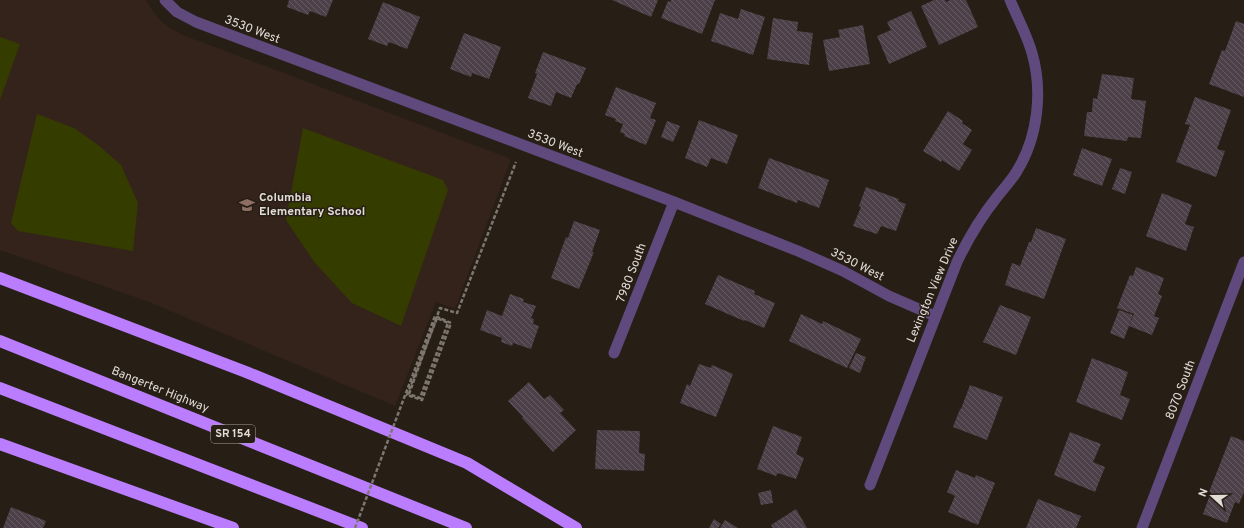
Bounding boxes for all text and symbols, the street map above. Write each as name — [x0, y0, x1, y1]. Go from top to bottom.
street label: 3530 West — [222, 12, 282, 48]
street label: 3530 West — [525, 126, 585, 162]
place label: Columbia Elementary School — [259, 190, 365, 220]
school or university icon: Columbia Elementary School — [238, 196, 256, 214]
street label: Lexington View Drive — [904, 235, 962, 345]
street label: 7980 South — [613, 241, 651, 305]
street label: 3530 West — [827, 245, 887, 285]
street label: 8070 South — [1162, 358, 1200, 422]
street label: Bangerter Highway — [109, 363, 211, 417]
road number: SR 154 — [211, 425, 255, 443]
north arrow — [1192, 476, 1232, 516]
text: N — [1196, 487, 1212, 499]

